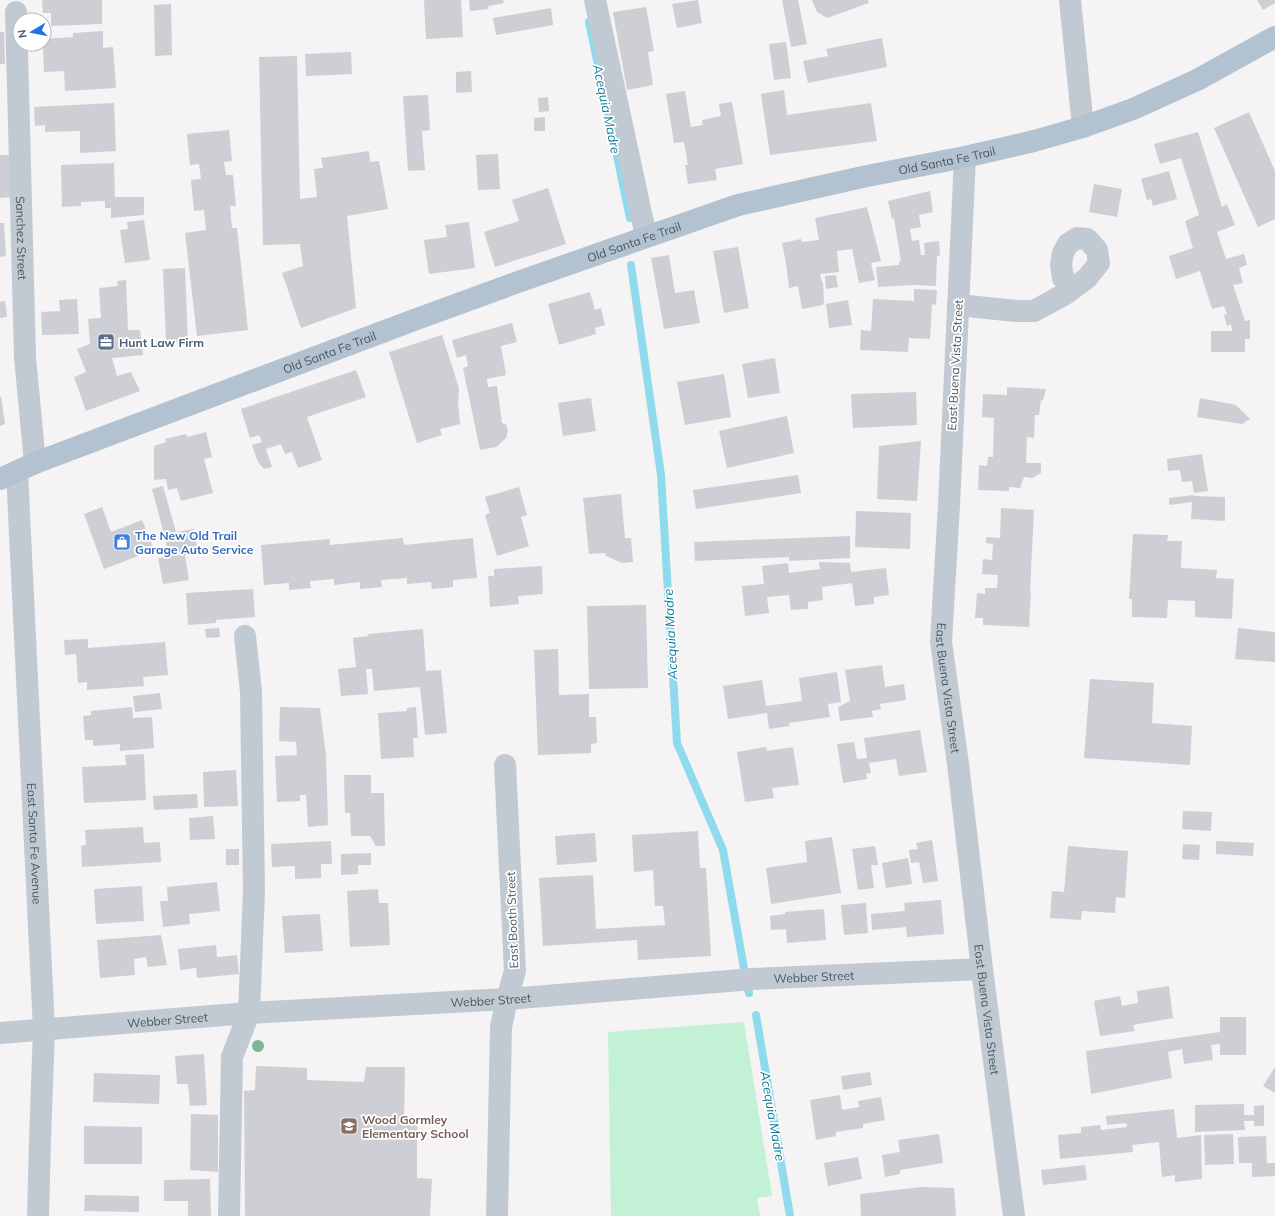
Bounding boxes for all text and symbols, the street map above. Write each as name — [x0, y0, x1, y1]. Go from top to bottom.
north arrow — [12, 12, 52, 52]
text: N — [15, 28, 30, 39]
water label: Acequia Madre — [590, 62, 624, 155]
street label: Old Santa Fe Trail — [897, 143, 997, 177]
street label: Sanchez Street — [13, 196, 30, 280]
street label: Old Santa Fe Trail — [585, 218, 683, 265]
street label: East Buena Vista Street — [944, 299, 966, 431]
street label: Old Santa Fe Trail — [281, 328, 378, 376]
office icon: Hunt Law Firm — [96, 332, 116, 352]
place label: Hunt Law Firm — [119, 335, 204, 350]
place label: The New Old Trail Garage Auto Service — [135, 528, 254, 557]
shop icon: The New Old Trail Garage Auto Service — [112, 532, 132, 552]
water label: Acequia Madre — [660, 588, 680, 681]
street label: East Buena Vista Street — [933, 622, 964, 754]
street label: East Santa Fe Avenue — [25, 782, 45, 905]
street label: East Booth Street — [503, 871, 521, 969]
street label: East Buena Vista Street — [972, 943, 1003, 1076]
street label: Webber Street — [773, 967, 855, 986]
street label: Webber Street — [450, 990, 532, 1010]
street label: Webber Street — [127, 1009, 208, 1030]
water label: Acequia Madre — [757, 1069, 789, 1162]
place label: Wood Gormley Elementary School — [362, 1112, 469, 1141]
school or university icon: Wood Gormley Elementary School — [339, 1116, 359, 1136]

